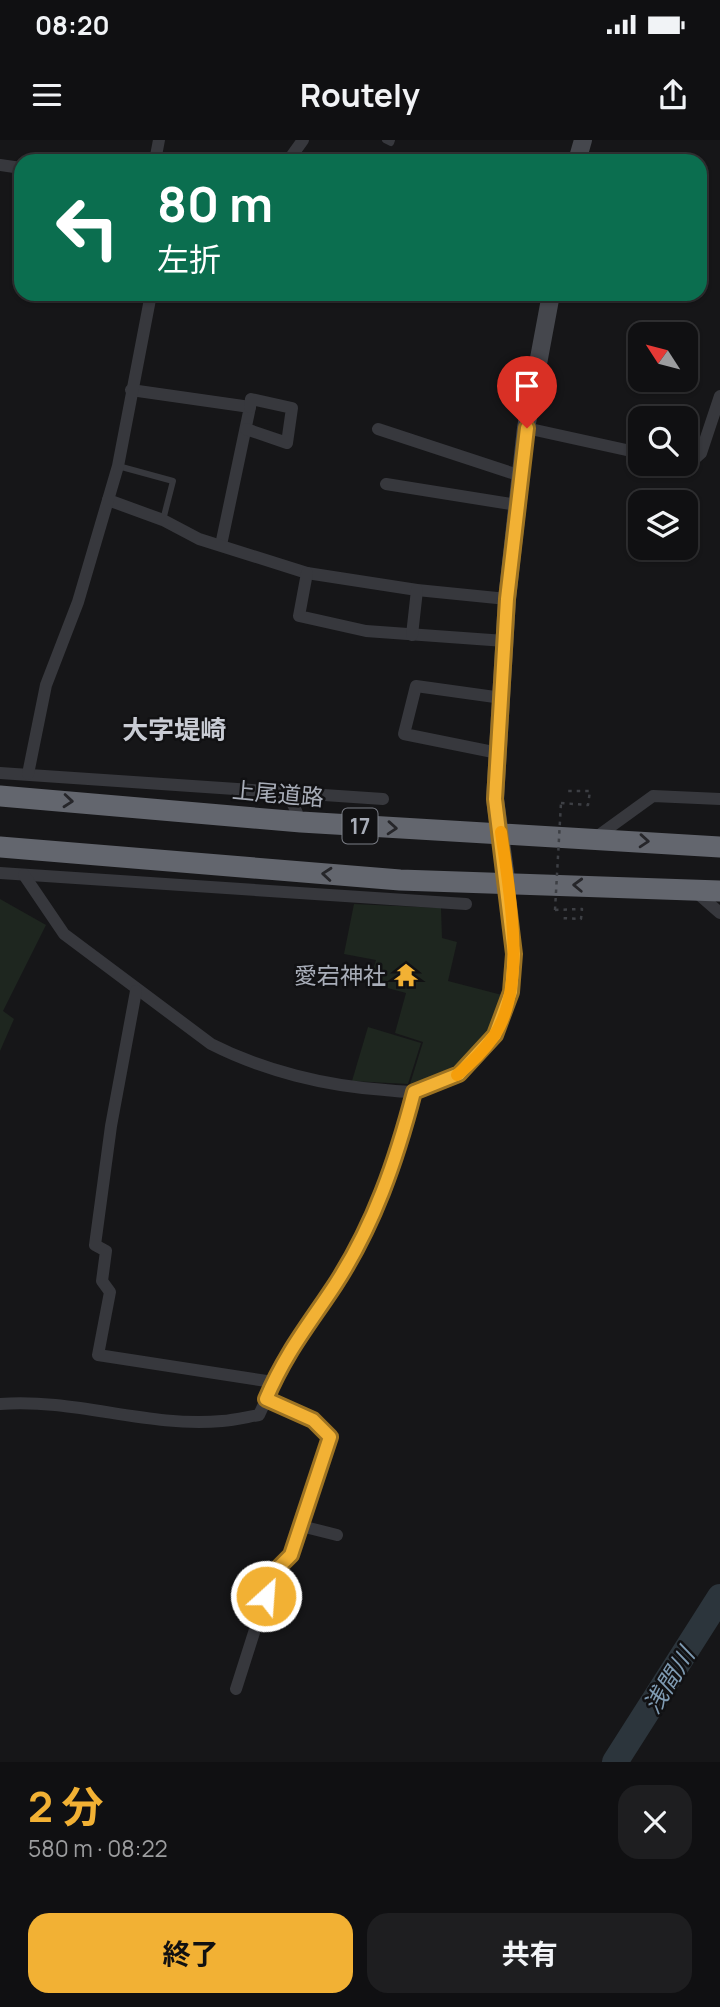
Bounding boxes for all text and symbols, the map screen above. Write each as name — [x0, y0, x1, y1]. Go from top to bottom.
text: 08:20 — [35, 7, 110, 43]
text: Routely — [300, 73, 420, 117]
icon: menu — [28, 76, 66, 114]
icon: share — [654, 76, 692, 114]
text: 80 m — [157, 170, 273, 237]
icon: left — [42, 182, 133, 273]
text: 左折 — [157, 237, 221, 281]
north arrow — [628, 322, 698, 392]
map controls — [628, 322, 698, 560]
pin — [497, 356, 557, 428]
icon: arrive — [508, 367, 546, 405]
button: search — [628, 406, 698, 476]
button: layers — [628, 490, 698, 560]
district label: 大字堤崎 — [122, 711, 226, 747]
street label: 上尾道路 — [231, 773, 325, 813]
one-way arrow — [62, 794, 74, 809]
road number: 17 — [342, 808, 378, 844]
one-way arrow — [387, 820, 398, 835]
one-way arrow — [639, 834, 650, 849]
one-way arrow — [321, 867, 332, 882]
one-way arrow — [573, 878, 584, 893]
place label: 愛宕神社 — [294, 959, 386, 991]
temple icon: 愛宕神社 — [392, 961, 420, 989]
position arrow — [229, 1559, 303, 1633]
water label: 浅間川 — [635, 1638, 703, 1719]
text: 2 分 — [28, 1777, 103, 1835]
button: close — [618, 1785, 692, 1859]
text: 580 m · 08:22 — [28, 1832, 168, 1864]
button: 終了 — [28, 1913, 353, 1993]
button: 共有 — [367, 1913, 692, 1993]

